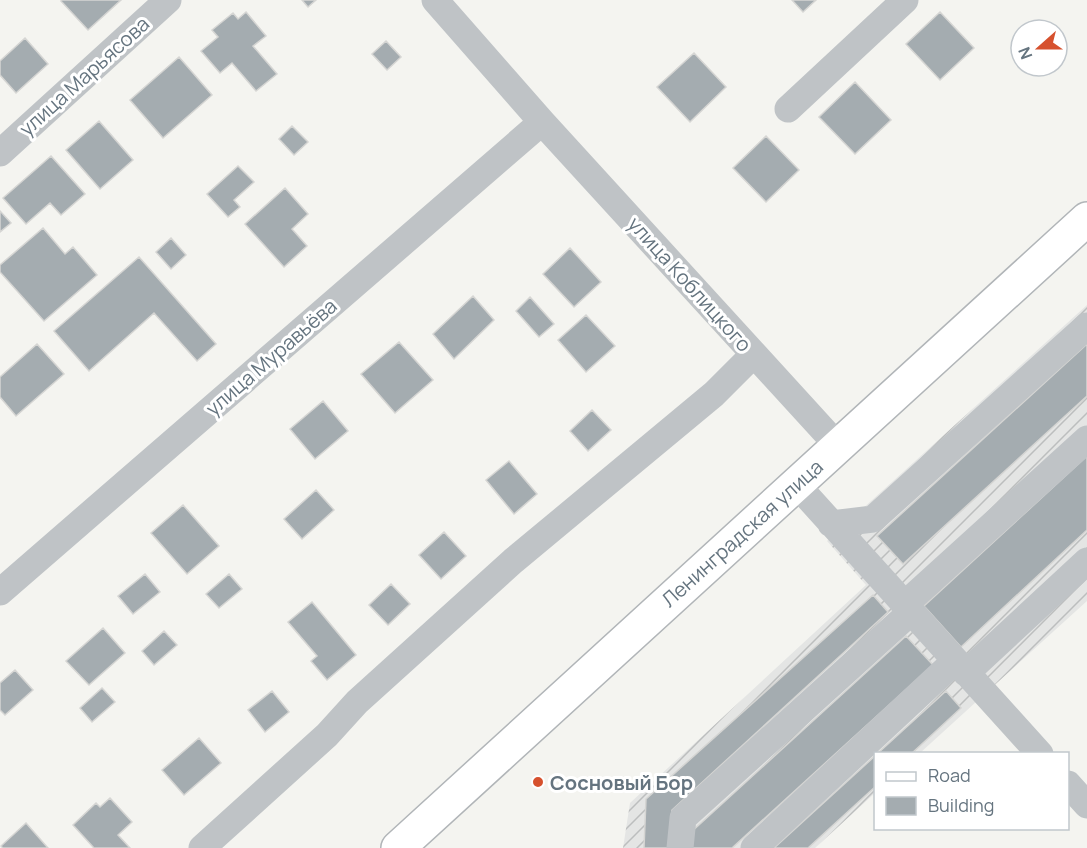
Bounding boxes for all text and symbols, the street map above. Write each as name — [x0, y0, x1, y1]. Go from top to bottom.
street label: улица Марьясова — [13, 10, 155, 142]
north arrow — [1009, 18, 1069, 78]
text: N — [1013, 44, 1037, 63]
street label: улица Коблицкого — [622, 211, 758, 357]
street label: улица Муравьёва — [200, 292, 342, 422]
street label: Ленинградская улица — [655, 453, 829, 613]
legend — [874, 752, 1069, 830]
text: Road — [928, 763, 971, 787]
place label: Сосновый Бор — [550, 769, 693, 796]
marker: Сосновый Бор — [531, 775, 545, 789]
text: Building — [928, 793, 994, 817]

